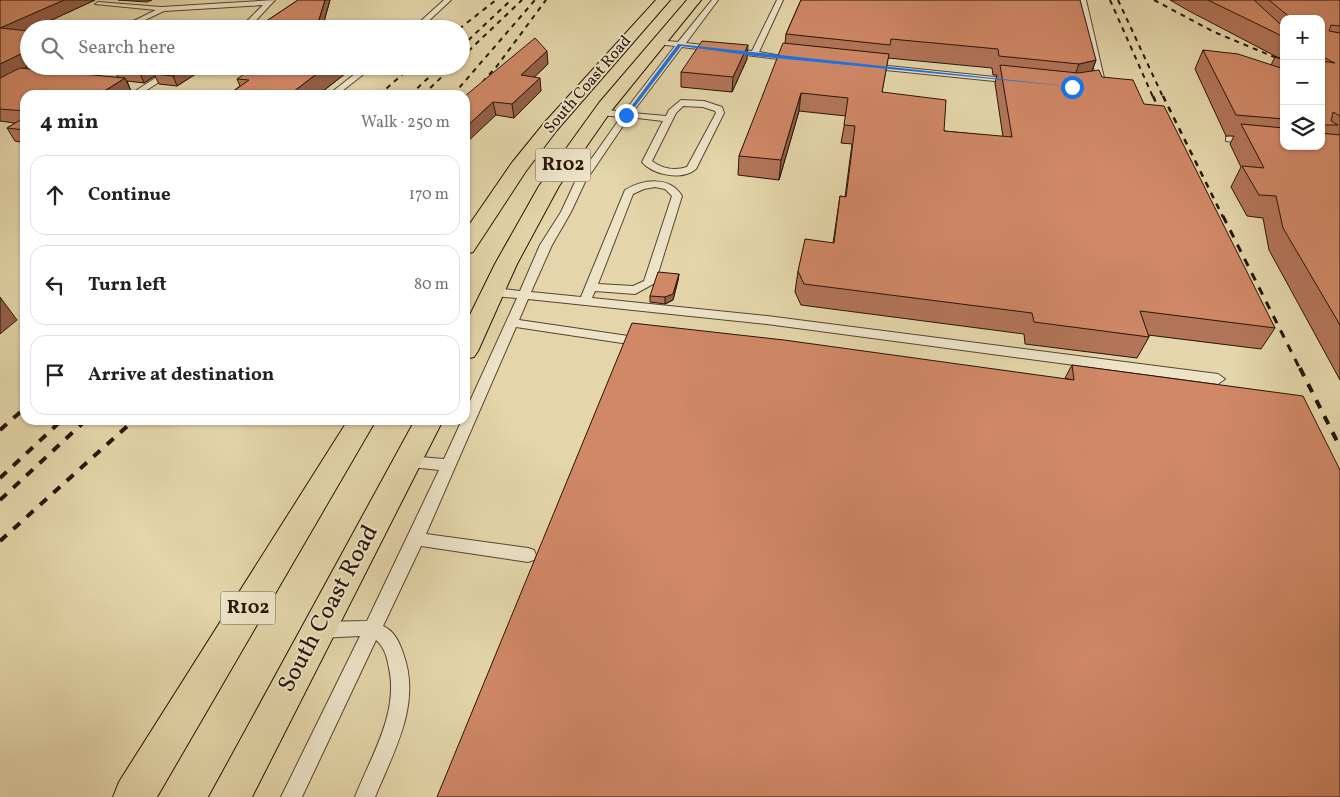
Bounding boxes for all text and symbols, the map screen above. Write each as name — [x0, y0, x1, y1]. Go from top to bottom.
map controls — [1280, 15, 1325, 150]
button: + — [1280, 15, 1325, 60]
search box — [20, 20, 470, 75]
street label: South Coast Road — [539, 31, 637, 139]
icon: search — [38, 34, 66, 62]
text: Search here — [78, 35, 175, 61]
button: − — [1280, 60, 1325, 105]
route start — [1061, 76, 1084, 99]
route end — [615, 104, 638, 127]
button: layers — [1280, 105, 1325, 150]
text: 4 min — [40, 108, 99, 137]
text: Walk · 250 m — [361, 112, 450, 134]
road number: R102 — [536, 148, 590, 182]
icon: ahead — [41, 181, 69, 209]
text: Continue — [88, 182, 171, 208]
text: 170 m — [409, 184, 449, 206]
icon: left — [41, 271, 69, 299]
text: Turn left — [88, 272, 167, 298]
text: 80 m — [414, 274, 449, 296]
icon: arrive — [41, 361, 69, 389]
text: Arrive at destination — [88, 362, 274, 388]
street label: South Coast Road — [271, 519, 387, 699]
road number: R102 — [220, 592, 276, 624]

